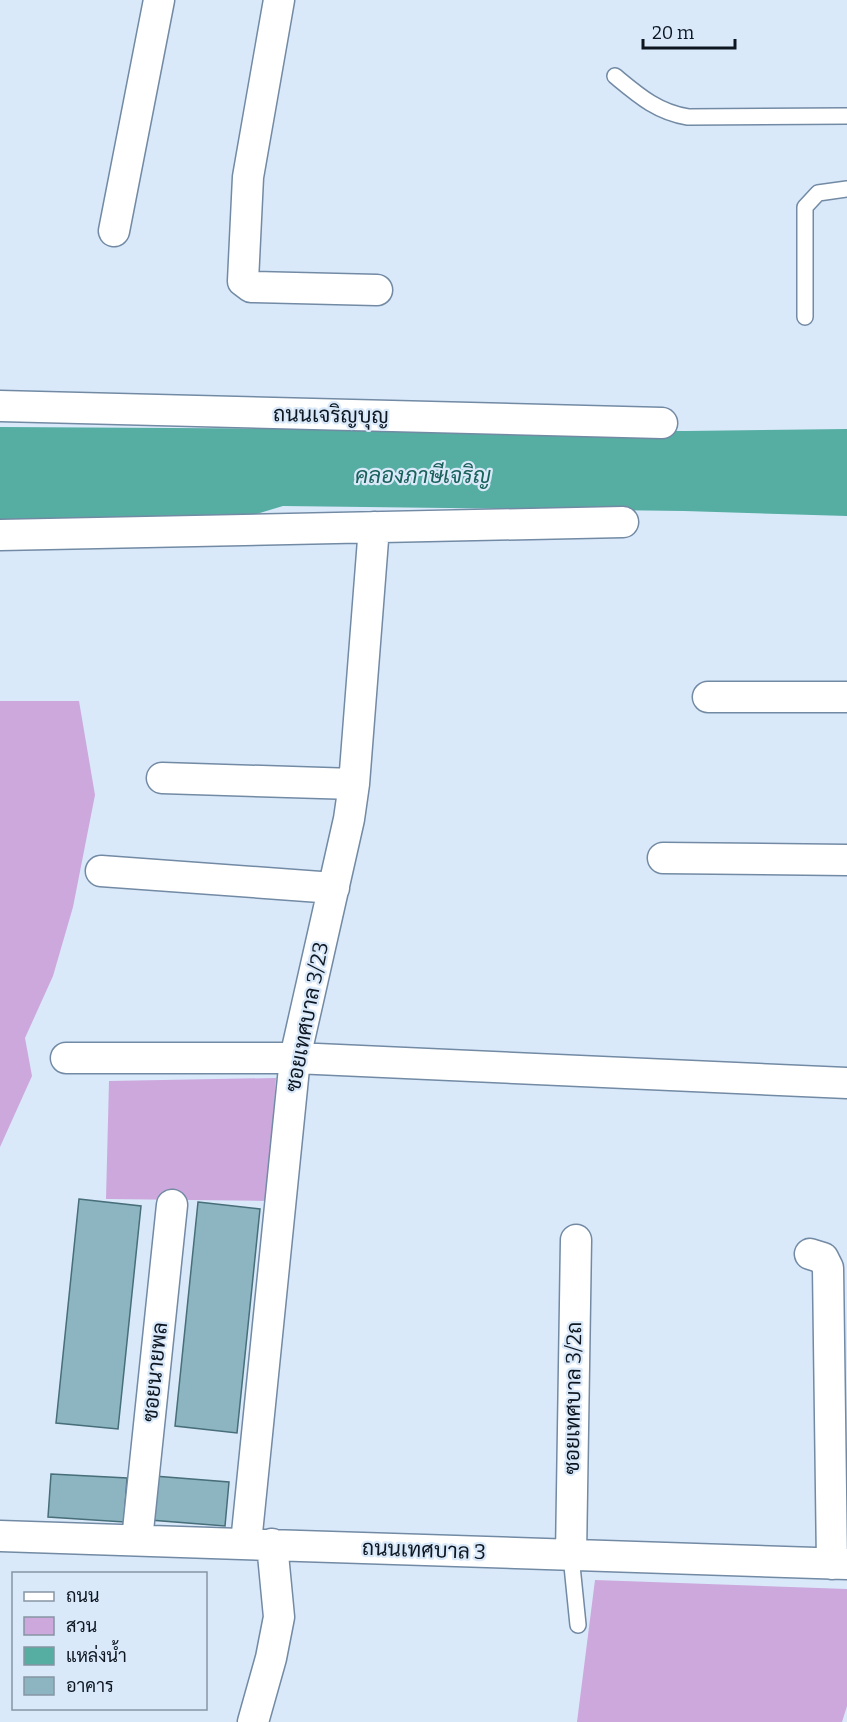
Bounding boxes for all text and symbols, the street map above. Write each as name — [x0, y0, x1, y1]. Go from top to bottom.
scale bar — [643, 12, 734, 50]
text: 20 m — [652, 22, 694, 44]
street label: ถนนเจริญบุญ — [273, 401, 389, 430]
water label: คลองภาษีเจริญ — [355, 462, 491, 489]
street label: ซอยเทศบาล 3/23 — [280, 940, 334, 1094]
street label: ซอยนายพล — [137, 1321, 173, 1423]
street label: ซอยเทศบาล 3/2ถ — [559, 1322, 587, 1474]
street label: ถนนเทศบาล 3 — [362, 1535, 486, 1565]
legend — [12, 1572, 207, 1710]
text: ถนน — [66, 1585, 99, 1607]
text: สวน — [66, 1615, 97, 1637]
text: แหล่งน้ำ — [66, 1640, 127, 1667]
text: อาคาร — [66, 1675, 114, 1697]

